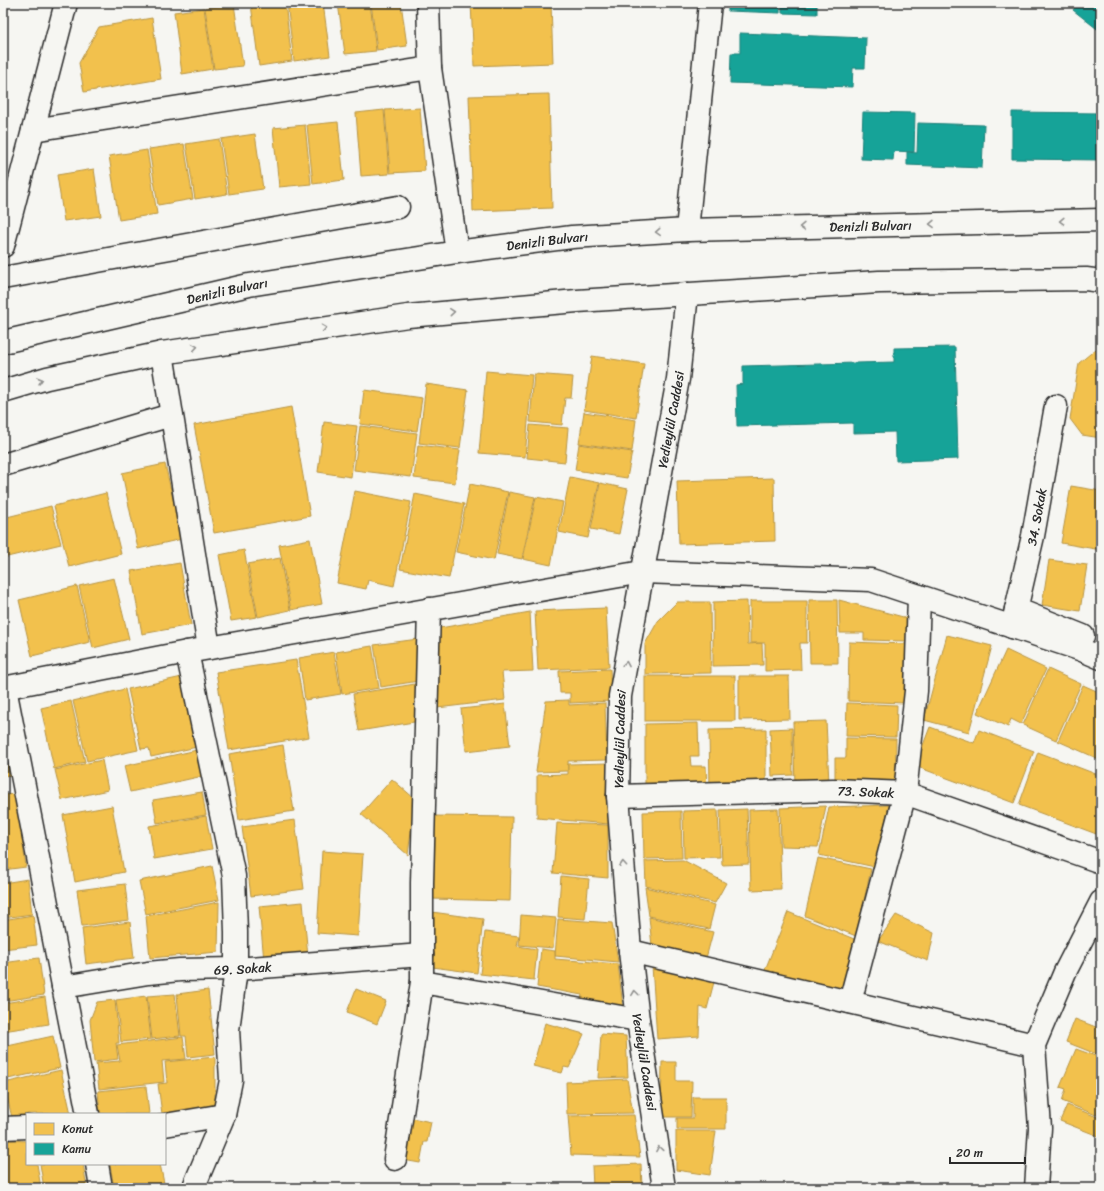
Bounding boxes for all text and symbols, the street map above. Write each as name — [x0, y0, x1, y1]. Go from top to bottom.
street label: Denizli Bulvarı — [829, 214, 913, 239]
one-way arrow — [1059, 217, 1065, 226]
one-way arrow — [929, 220, 935, 229]
one-way arrow — [799, 223, 805, 231]
street label: Denizli Bulvarı — [505, 225, 589, 257]
one-way arrow — [655, 227, 661, 236]
street label: Denizli Bulvarı — [184, 271, 270, 311]
one-way arrow — [449, 307, 455, 316]
one-way arrow — [320, 324, 327, 333]
one-way arrow — [192, 344, 198, 352]
street label: Yedieylül Caddesi — [651, 369, 691, 470]
one-way arrow — [37, 376, 44, 385]
street label: 34. Sokak — [1020, 486, 1053, 548]
one-way arrow — [621, 661, 630, 668]
street label: Yedieylül Caddesi — [607, 687, 633, 788]
street label: 73. Sokak — [837, 779, 895, 805]
one-way arrow — [619, 861, 628, 867]
street label: 69. Sokak — [214, 955, 273, 981]
one-way arrow — [631, 990, 640, 996]
street label: Yedieylül Caddesi — [625, 1012, 664, 1113]
legend — [26, 1113, 166, 1165]
text: Konut — [62, 1118, 94, 1140]
text: Kamu — [62, 1138, 92, 1160]
scale bar — [950, 1139, 1025, 1165]
text: 20 m — [956, 1142, 983, 1164]
one-way arrow — [655, 1146, 664, 1152]

